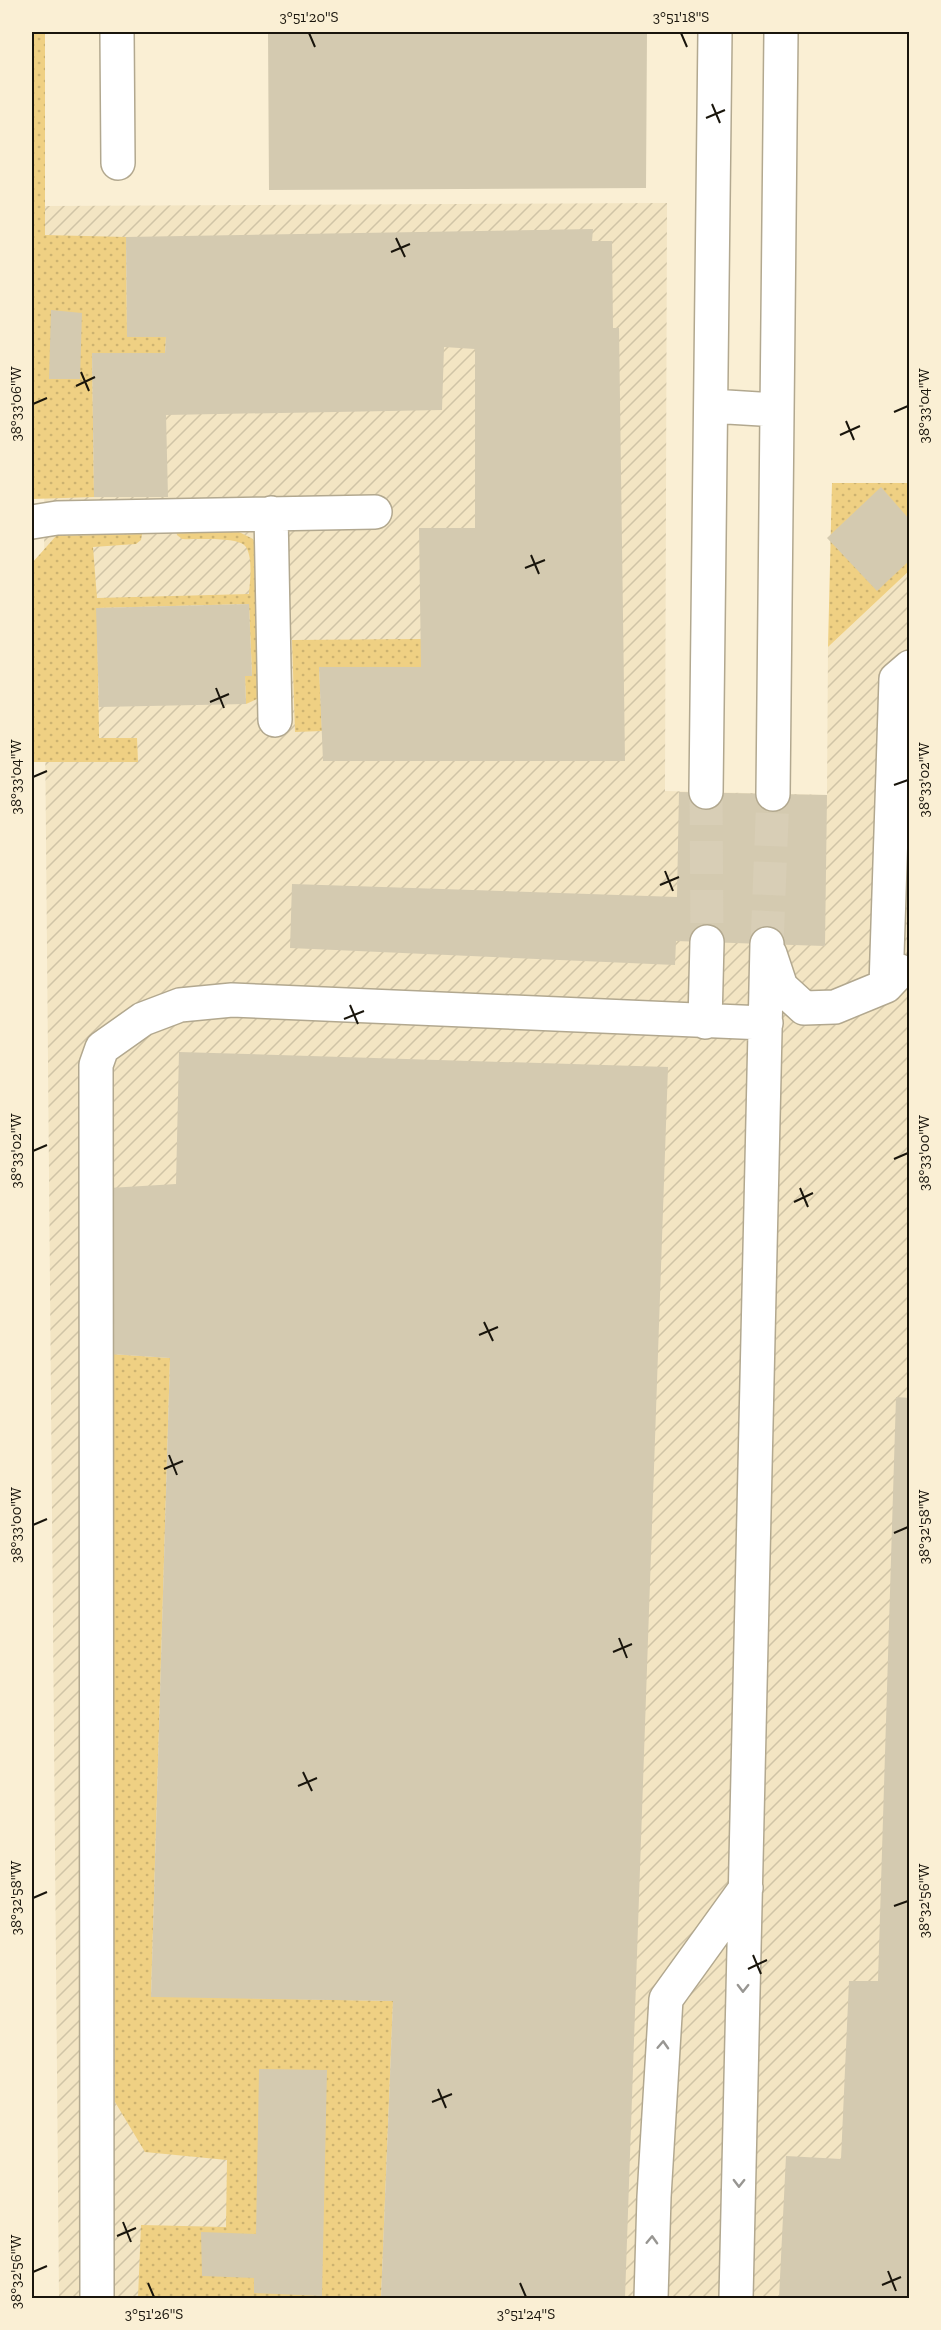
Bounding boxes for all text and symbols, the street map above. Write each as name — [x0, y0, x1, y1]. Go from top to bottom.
text: 3°51'20"S — [279, 8, 339, 26]
text: 3°51'18"S — [653, 8, 709, 26]
text: 38°33'06"W — [7, 366, 25, 442]
text: 38°33'04"W — [915, 369, 933, 443]
text: 38°33'04"W — [7, 740, 25, 814]
text: 38°33'02"W — [915, 743, 933, 817]
text: 38°33'02"W — [7, 1114, 25, 1188]
text: 38°33'00"W — [915, 1115, 933, 1191]
text: 38°33'00"W — [7, 1487, 25, 1563]
text: 38°32'58"W — [915, 1490, 933, 1564]
text: 38°32'58"W — [7, 1861, 25, 1935]
text: 38°32'56"W — [915, 1864, 933, 1938]
one-way arrow — [737, 1984, 749, 1993]
one-way arrow — [656, 2041, 669, 2050]
one-way arrow — [732, 2179, 745, 2188]
text: 38°32'56"W — [7, 2235, 25, 2309]
one-way arrow — [646, 2236, 659, 2245]
text: 3°51'26"S — [125, 2305, 183, 2323]
text: 3°51'24"S — [497, 2305, 555, 2323]

